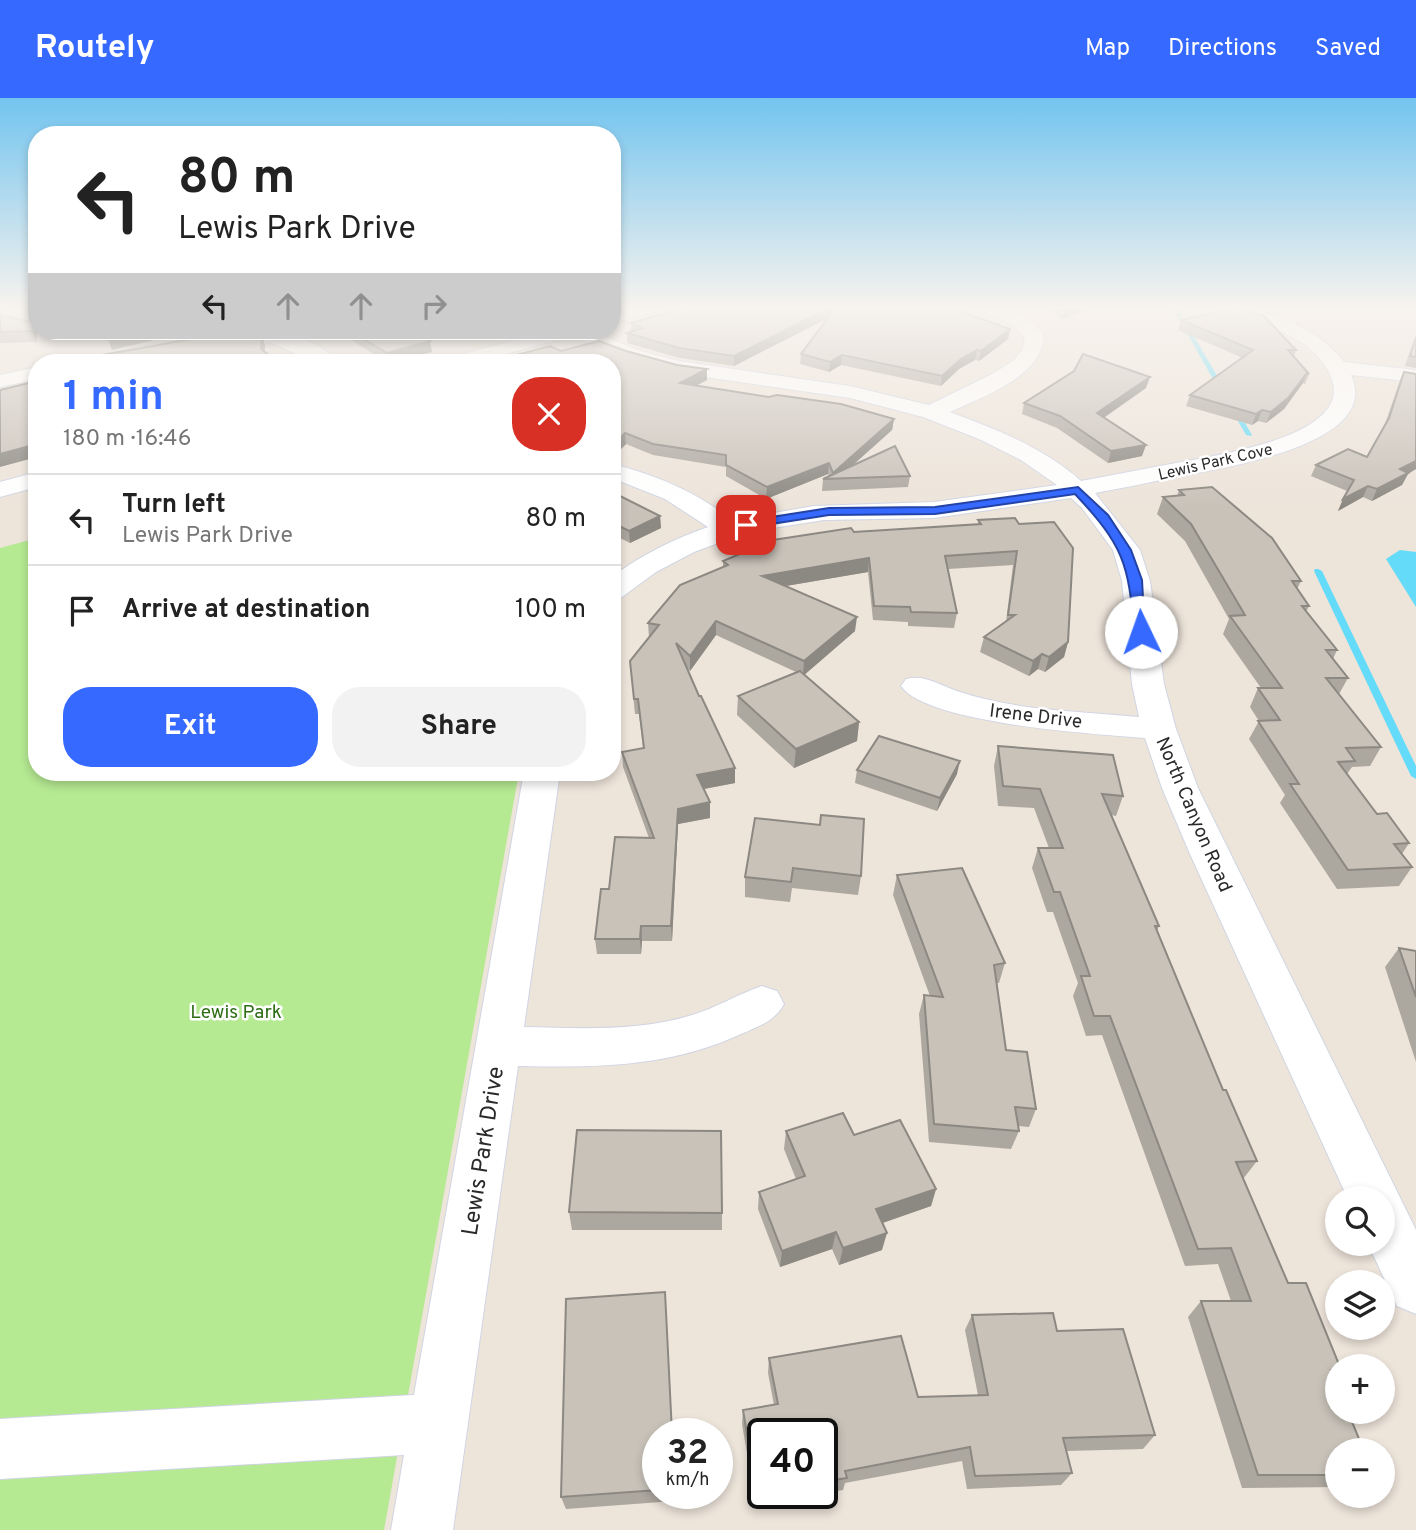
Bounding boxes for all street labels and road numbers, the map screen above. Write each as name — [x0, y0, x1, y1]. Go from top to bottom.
street label: Lewis Park Cove — [1156, 440, 1275, 486]
street label: Irene Drive — [988, 699, 1084, 735]
street label: North Canyon Road — [1150, 733, 1237, 896]
street label: Lewis Park Drive — [457, 1065, 512, 1238]

